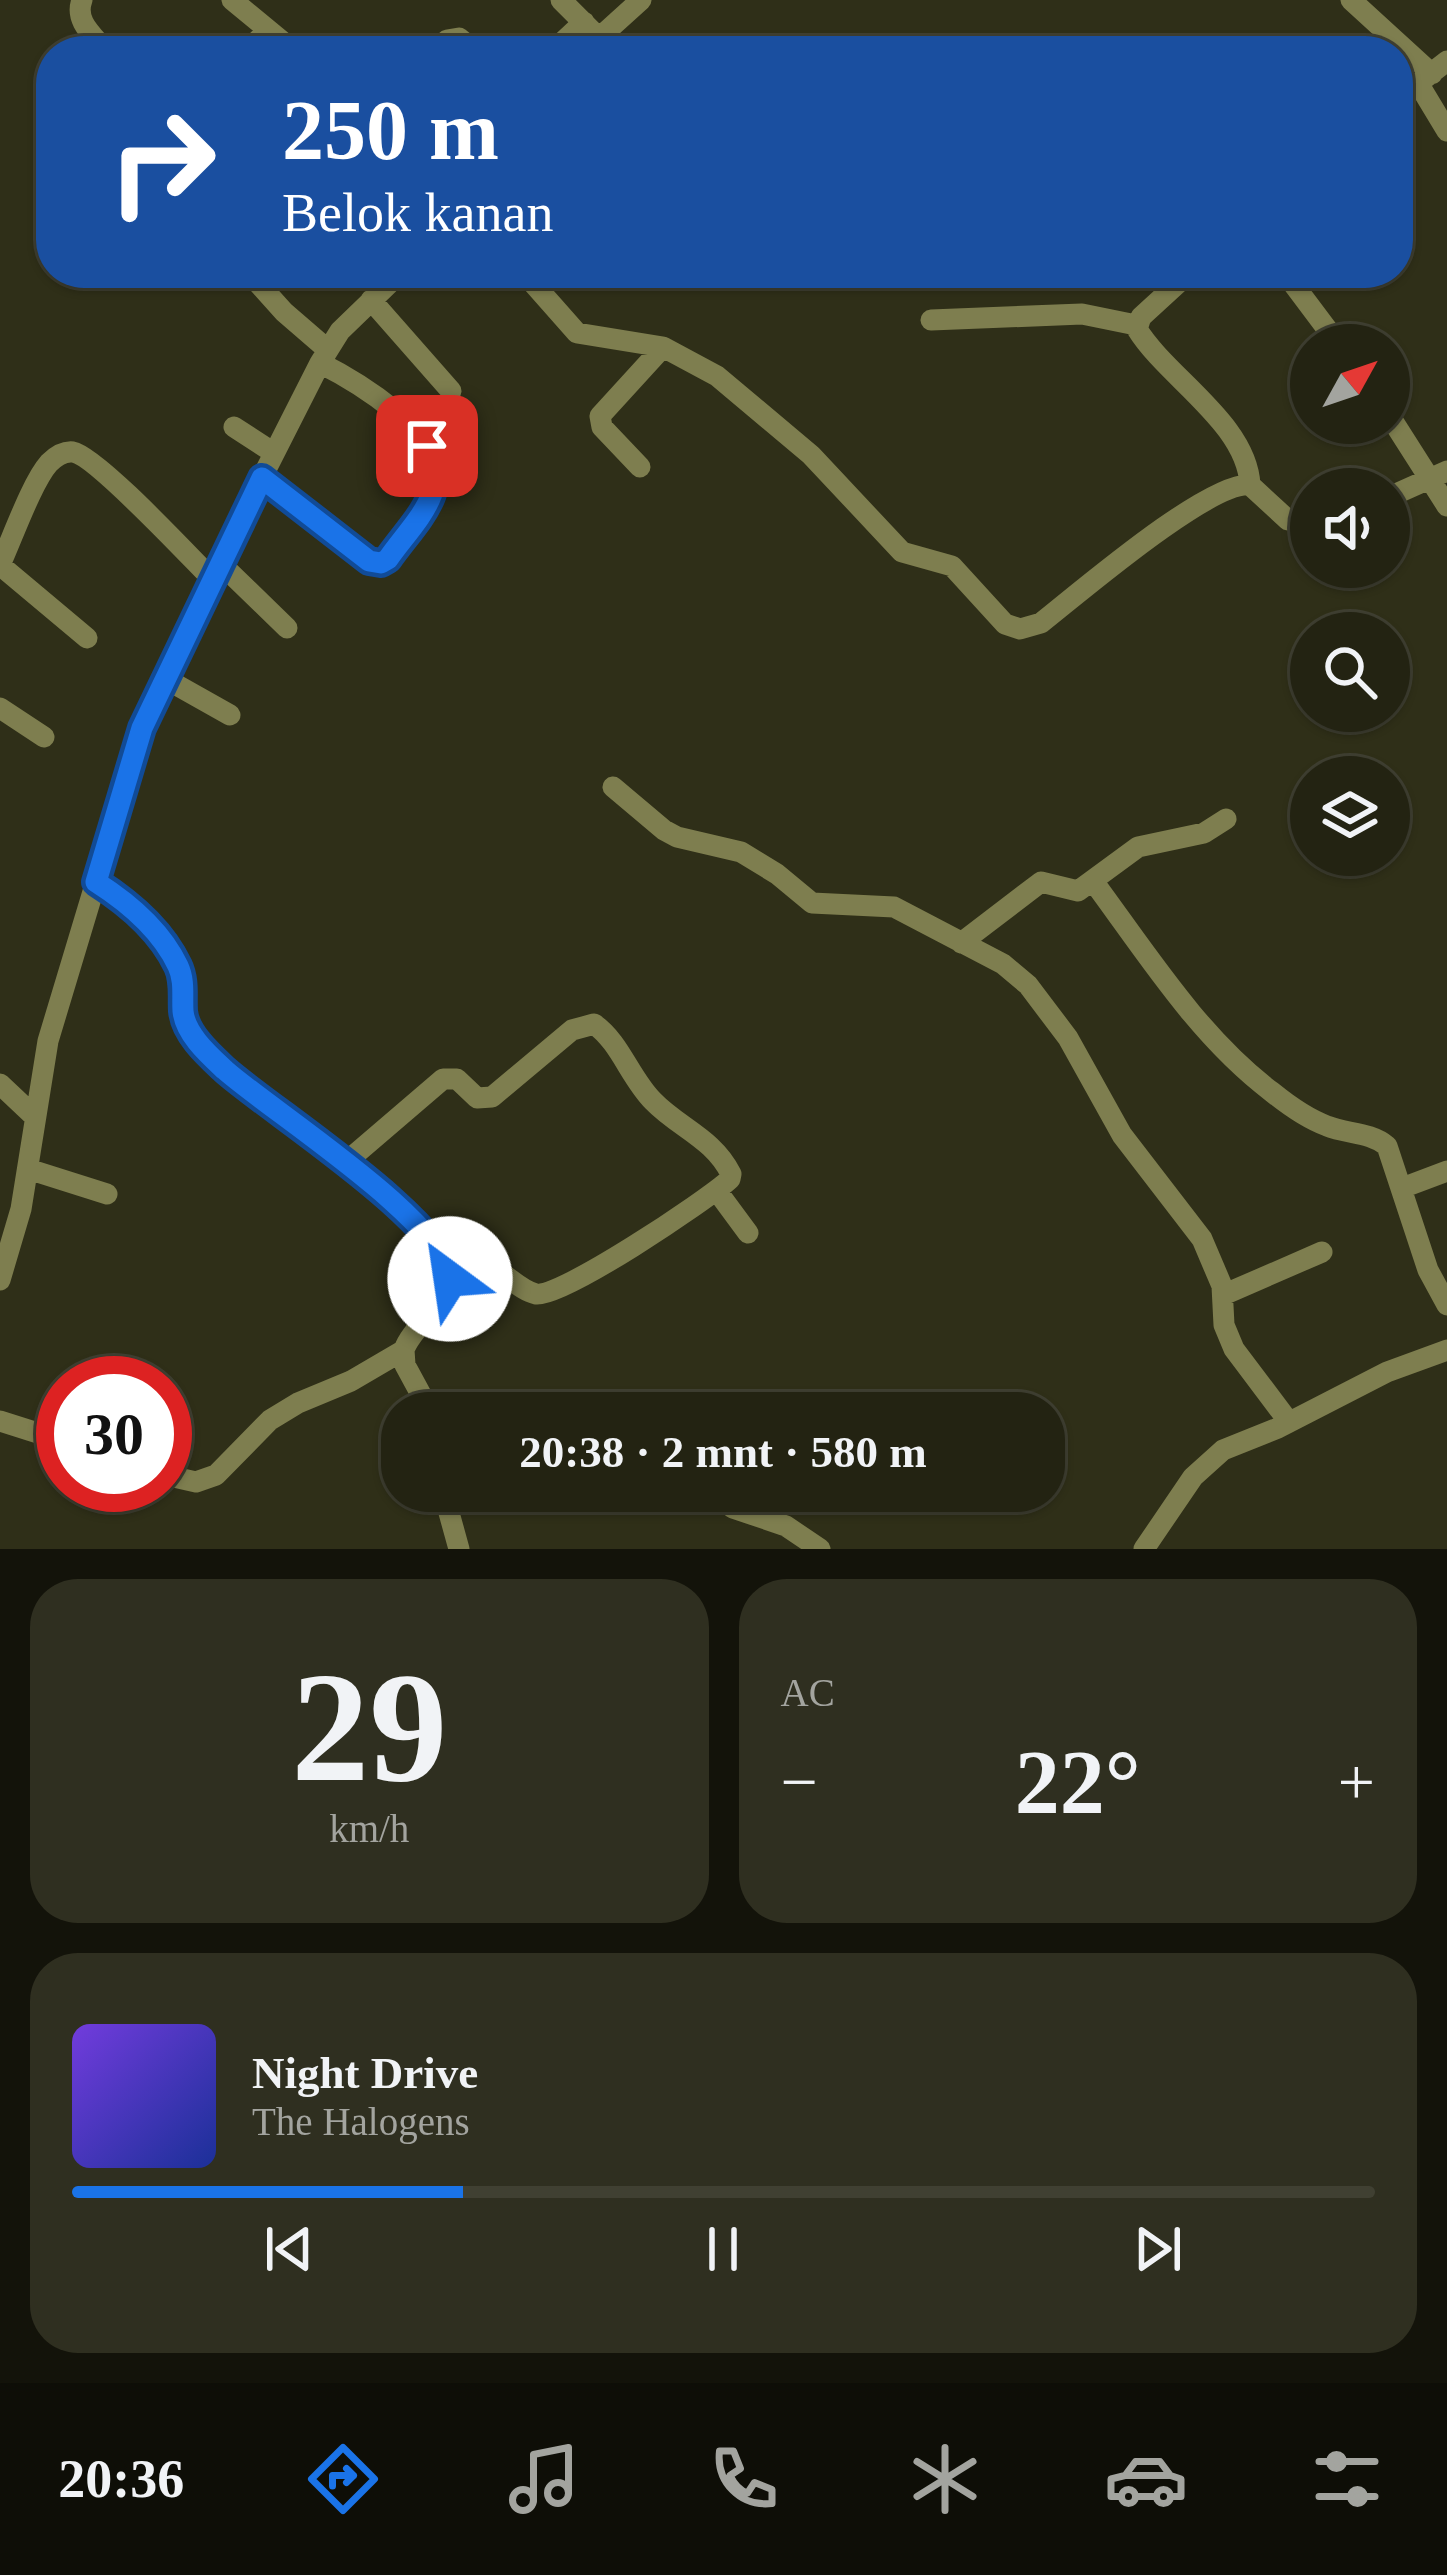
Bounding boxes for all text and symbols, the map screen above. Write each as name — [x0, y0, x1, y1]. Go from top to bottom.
icon: right — [84, 84, 240, 240]
text: 250 m — [282, 84, 499, 177]
text: Belok kanan — [282, 183, 553, 243]
north arrow — [1290, 324, 1410, 444]
map controls — [1290, 324, 1410, 876]
pin — [376, 395, 478, 497]
icon: arrive — [394, 413, 460, 479]
button: sound — [1290, 468, 1410, 588]
button: search — [1290, 612, 1410, 732]
button: layers — [1290, 756, 1410, 876]
position arrow — [387, 1216, 513, 1342]
speed limit sign: 30 — [36, 1356, 192, 1512]
text: 20:38 · 2 mnt · 580 m — [519, 1427, 927, 1477]
text: 29 — [291, 1641, 447, 1814]
text: AC — [781, 1671, 835, 1714]
text: 22° — [1015, 1733, 1141, 1832]
text: − — [781, 1745, 818, 1818]
text: + — [1338, 1745, 1375, 1818]
text: km/h — [329, 1807, 409, 1850]
text: Night Drive — [252, 2048, 478, 2098]
text: The Halogens — [252, 2100, 470, 2143]
icon: previous — [256, 2216, 322, 2282]
icon: pause — [690, 2216, 756, 2282]
icon: next — [1125, 2216, 1191, 2282]
icon: directions — [301, 2437, 385, 2521]
icon: music — [502, 2437, 586, 2521]
icon: phone — [702, 2437, 786, 2521]
icon: climate — [903, 2437, 987, 2521]
icon: car — [1104, 2437, 1188, 2521]
icon: filters — [1305, 2437, 1389, 2521]
text: 20:36 — [58, 2449, 184, 2509]

